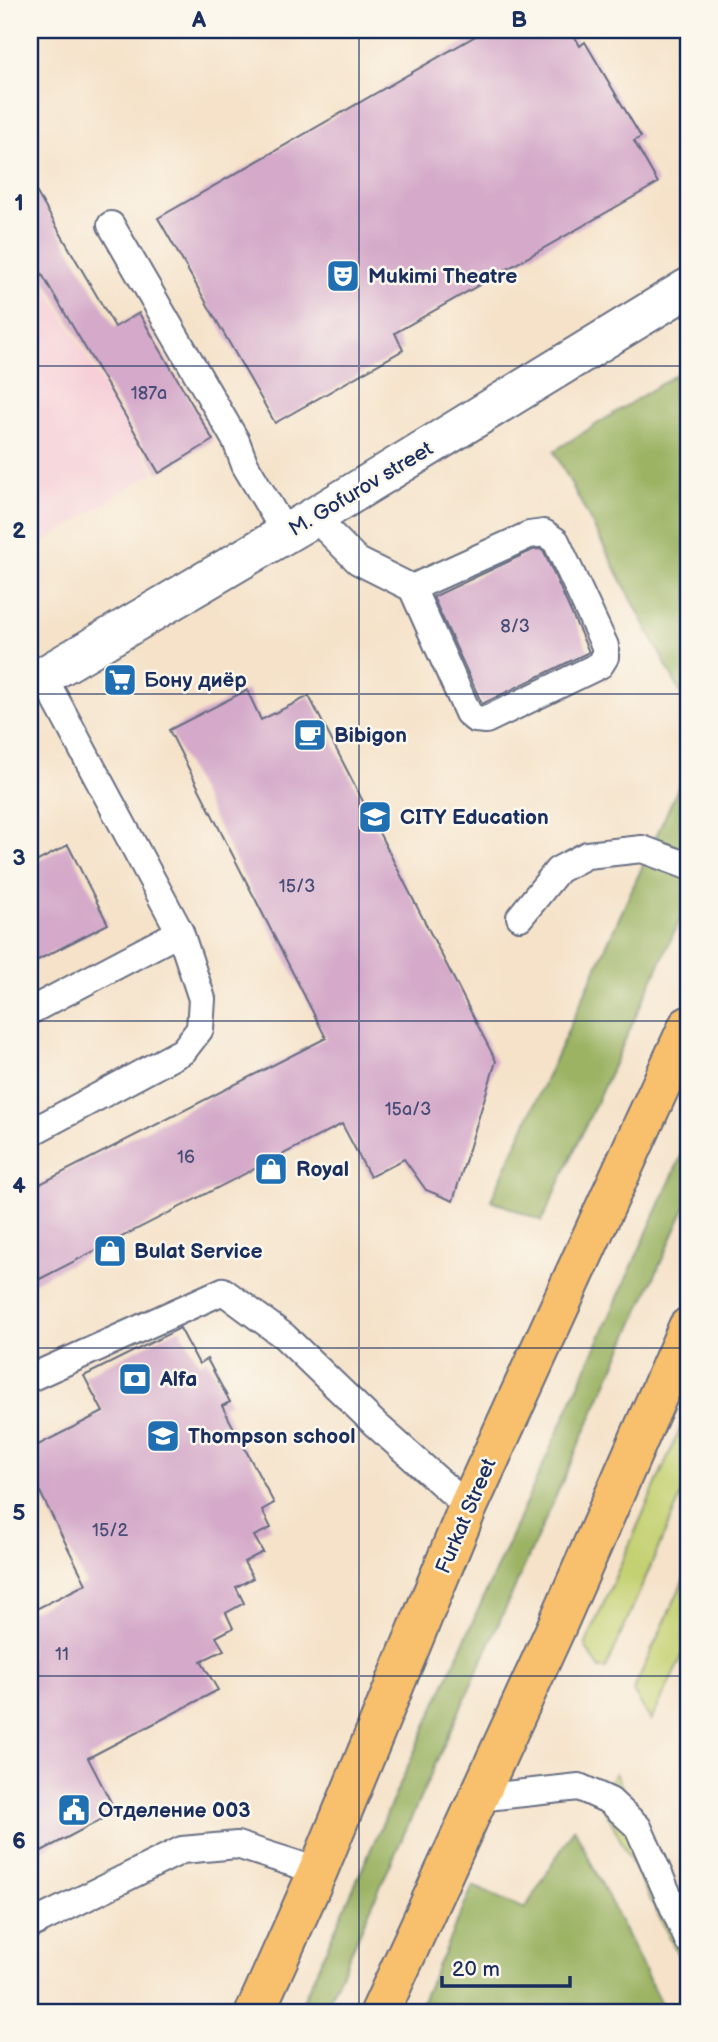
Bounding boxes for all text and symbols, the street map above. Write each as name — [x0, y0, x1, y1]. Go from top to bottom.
text: A — [191, 6, 207, 34]
text: B — [511, 6, 527, 34]
text: 1 — [14, 189, 24, 217]
theatre icon: Mukimi Theatre — [324, 257, 362, 295]
place label: Mukimi Theatre — [368, 264, 517, 289]
house number: 187a — [131, 383, 167, 404]
street label: M. Gofurov street — [285, 436, 438, 542]
text: 2 — [12, 517, 26, 545]
house number: 8/3 — [500, 616, 530, 637]
supermarket icon: Бону диёр — [101, 661, 139, 699]
place label: Бону диёр — [144, 668, 247, 693]
cafe icon: Bibigon — [291, 716, 329, 754]
place label: Bibigon — [334, 723, 407, 748]
school or university icon: CITY Education — [356, 798, 394, 836]
place label: CITY Education — [400, 805, 549, 830]
text: 3 — [12, 844, 26, 872]
house number: 15/3 — [279, 876, 315, 897]
house number: 15a/3 — [385, 1099, 431, 1120]
house number: 16 — [177, 1147, 195, 1168]
shop icon: Royal — [252, 1150, 290, 1188]
place label: Royal — [296, 1157, 349, 1182]
text: 4 — [12, 1172, 26, 1200]
shop icon: Bulat Service — [91, 1232, 129, 1270]
place label: Bulat Service — [134, 1239, 262, 1264]
bank icon: Alfa — [116, 1360, 154, 1398]
place label: Alfa — [159, 1367, 197, 1392]
school or university icon: Thompson school — [144, 1417, 182, 1455]
place label: Thompson school — [188, 1424, 356, 1449]
street label: Furkat Street — [431, 1454, 502, 1577]
text: 5 — [12, 1499, 26, 1527]
house number: 15/2 — [92, 1520, 128, 1541]
house number: 11 — [55, 1644, 69, 1665]
public building icon: Отделение 003 — [55, 1791, 93, 1829]
place label: Отделение 003 — [98, 1798, 251, 1823]
text: 6 — [12, 1827, 26, 1855]
scale bar — [442, 1944, 569, 1988]
text: 20 m — [452, 1957, 500, 1982]

